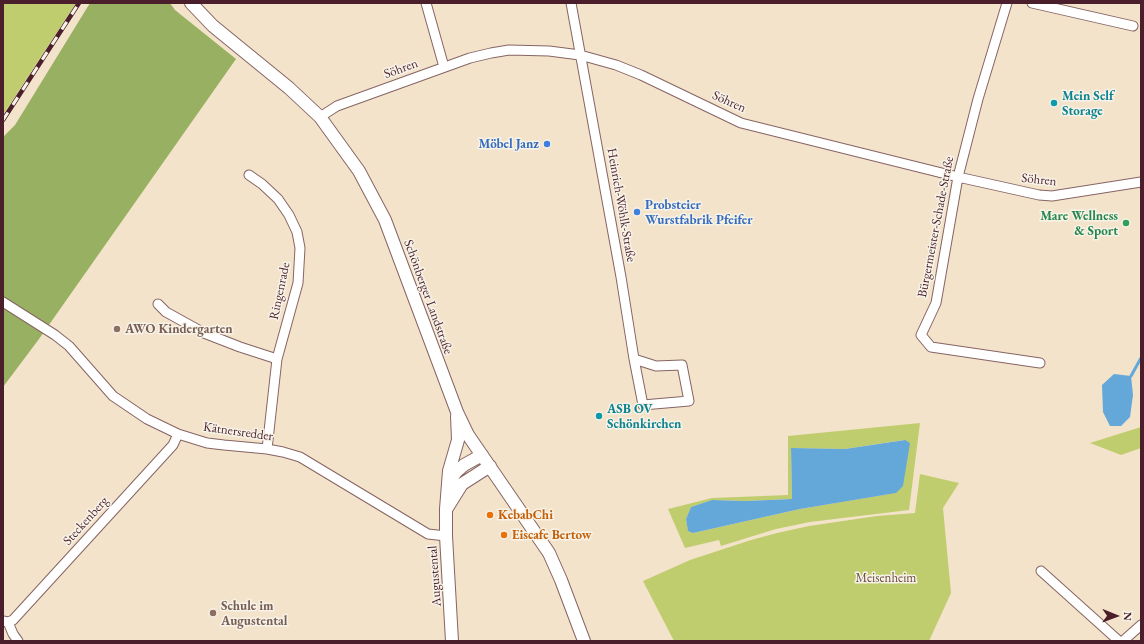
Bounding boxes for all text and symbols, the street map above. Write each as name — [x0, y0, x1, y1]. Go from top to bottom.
street label: Söhren — [382, 56, 420, 82]
street label: Söhren — [710, 88, 748, 116]
place label: Mein Self Storage — [1062, 88, 1114, 119]
marker: Mein Self Storage — [1049, 98, 1059, 108]
place label: Möbel Janz — [479, 136, 539, 152]
marker: Möbel Janz — [542, 139, 552, 149]
street label: Heinrich-Wöhlk-Straße — [603, 147, 639, 263]
street label: Bürgermeister-Schade-Straße — [915, 155, 957, 299]
street label: Söhren — [1021, 170, 1057, 190]
place label: Probsteier Wurstfabrik Pfeifer — [645, 197, 753, 228]
marker: Probsteier Wurstfabrik Pfeifer — [632, 207, 642, 217]
place label: Mare Wellness & Sport — [1040, 208, 1118, 239]
marker: Mare Wellness & Sport — [1121, 218, 1131, 228]
street label: Schönberger Landstraße — [400, 238, 456, 356]
street label: Ringenrade — [266, 261, 294, 321]
place label: AWO Kindergarten — [125, 321, 233, 337]
marker: AWO Kindergarten — [112, 324, 122, 334]
place label: ASB OV Schönkirchen — [607, 401, 681, 432]
marker: ASB OV Schönkirchen — [594, 411, 604, 421]
street label: Kätnersredder — [202, 419, 274, 445]
street label: Steckenberg — [60, 493, 112, 549]
place label: KebabChi — [498, 507, 553, 523]
marker: KebabChi — [485, 510, 495, 520]
place label: Eiscafe Bertow — [512, 527, 592, 543]
marker: Eiscafe Bertow — [499, 530, 509, 540]
street label: Augustental — [425, 545, 445, 607]
park label: Meisenheim — [856, 570, 916, 586]
north arrow — [1096, 596, 1136, 636]
place label: Schule im Augustental — [221, 598, 287, 629]
marker: Schule im Augustental — [208, 608, 218, 618]
text: N — [1121, 612, 1135, 621]

